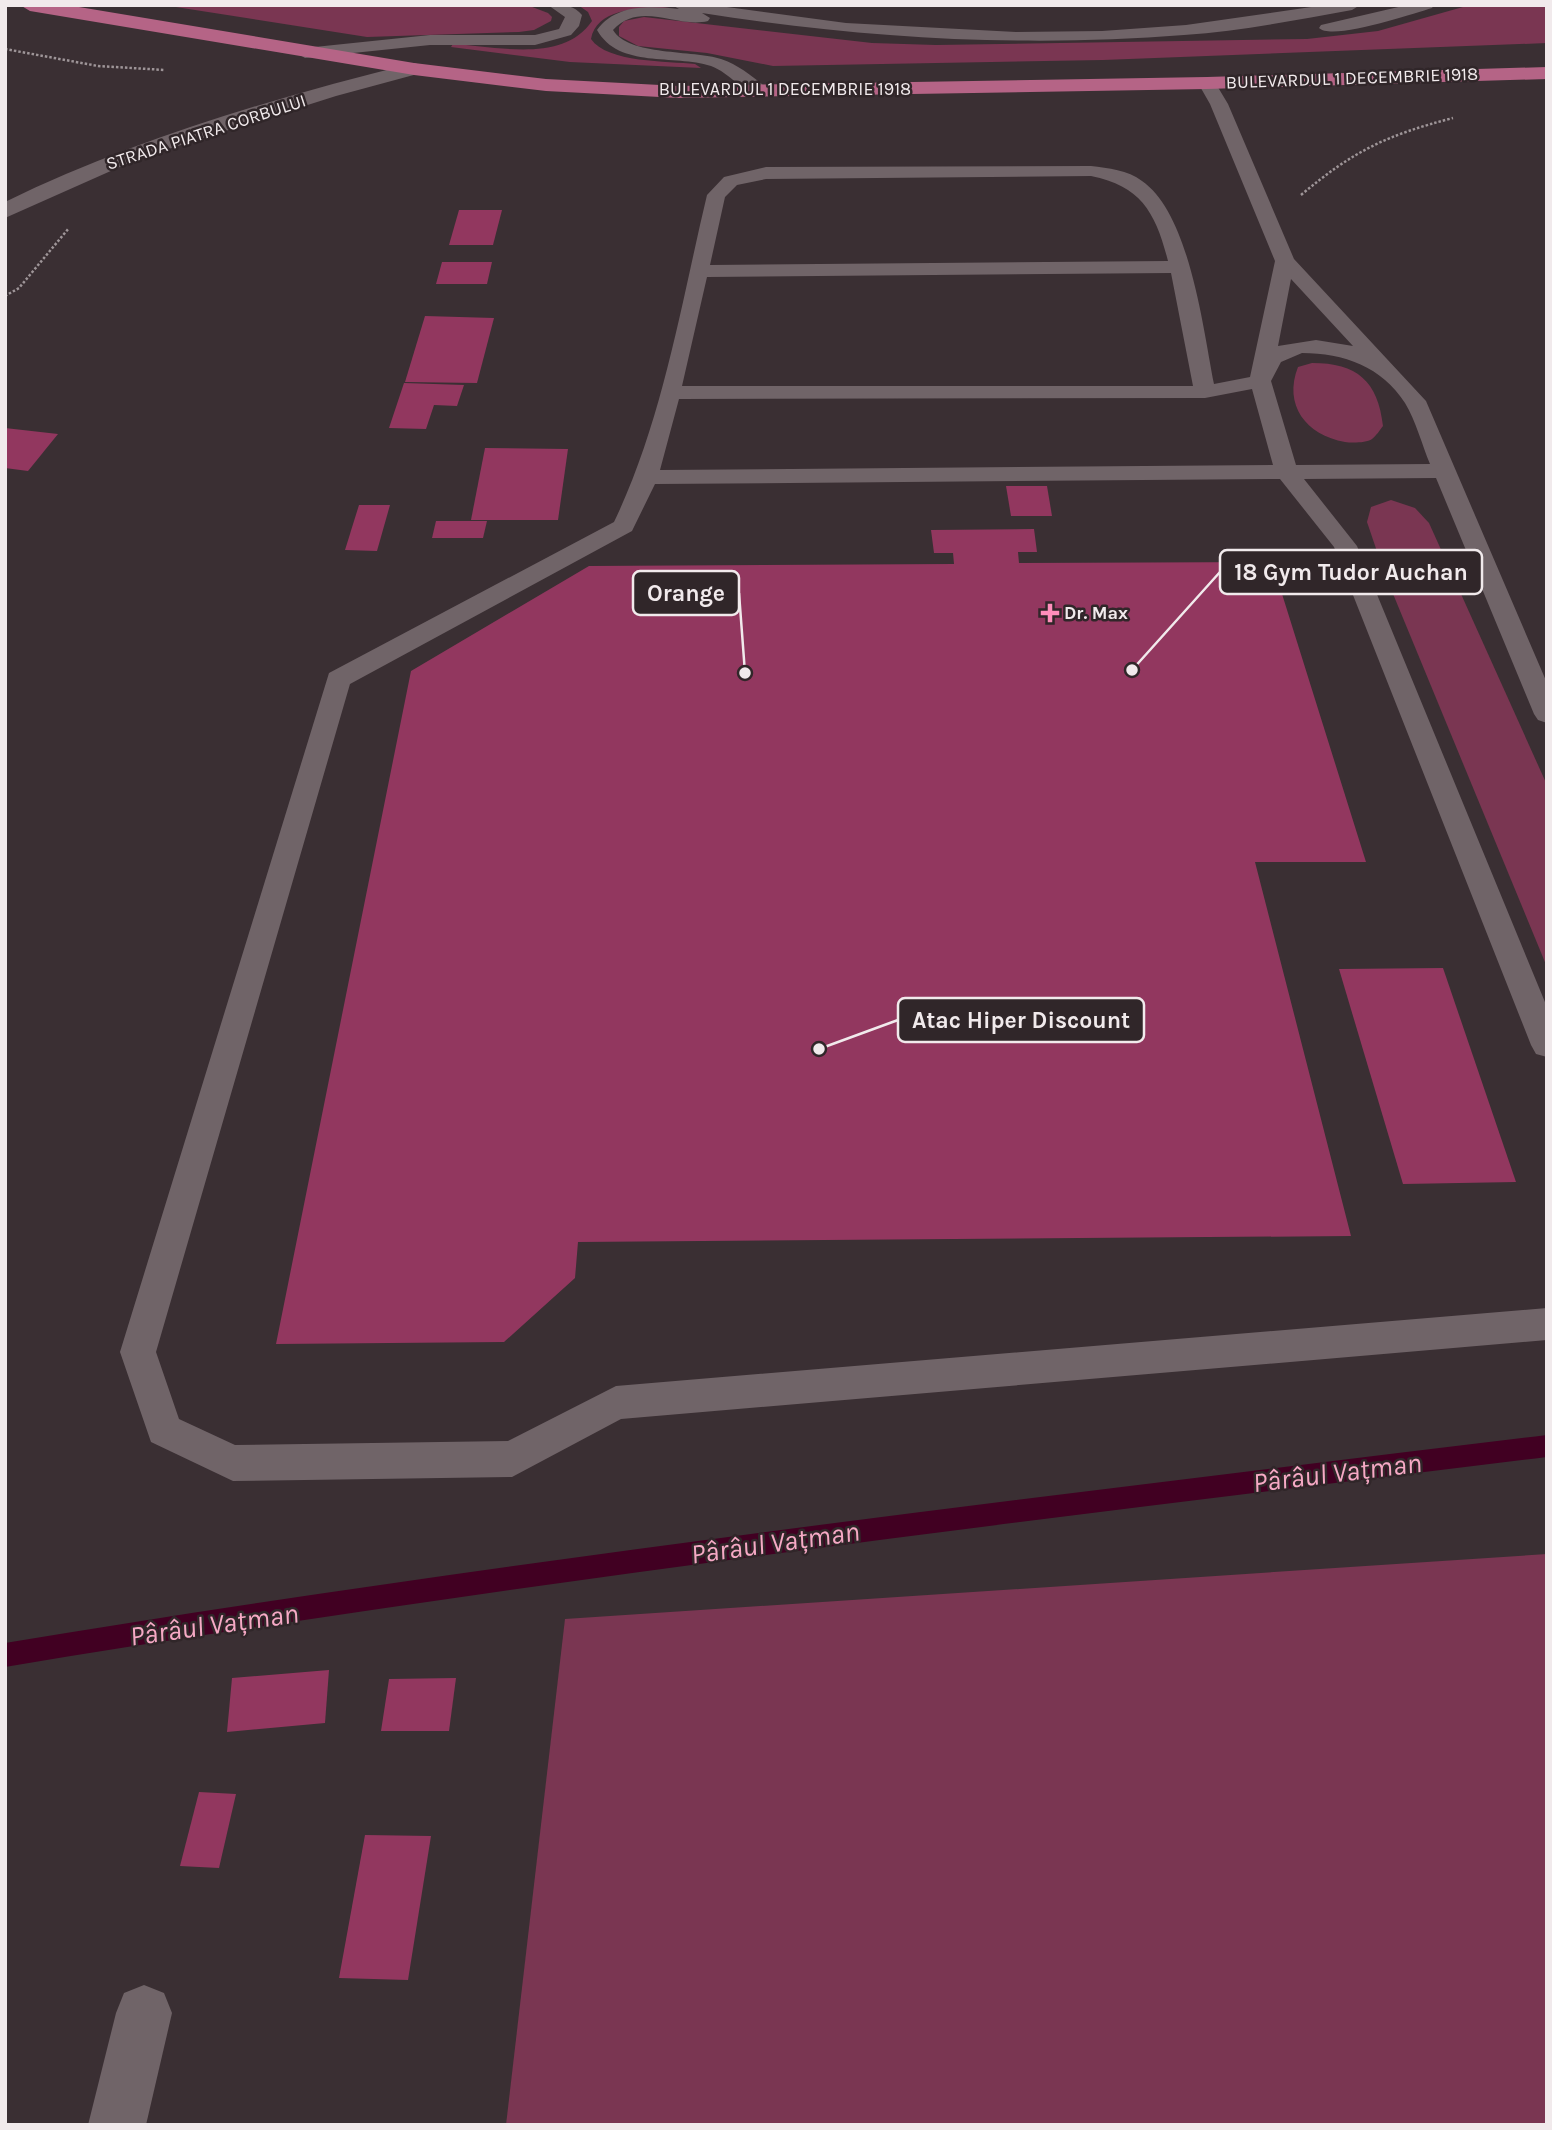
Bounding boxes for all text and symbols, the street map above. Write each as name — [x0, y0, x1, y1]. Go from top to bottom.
street label: BULEVARDUL 1 DECEMBRIE 1918 — [1226, 63, 1478, 93]
street label: BULEVARDUL 1 DECEMBRIE 1918 — [659, 78, 911, 100]
street label: STRADA PIATRA CORBULUI — [103, 89, 309, 175]
callout: 18 Gym Tudor Auchan — [1220, 550, 1482, 594]
text: 18 Gym Tudor Auchan — [1234, 559, 1468, 586]
callout: Orange — [633, 571, 739, 615]
text: Orange — [647, 580, 725, 607]
place label: Dr. Max — [1064, 602, 1128, 624]
marker: Dr. Max — [1042, 605, 1058, 621]
callout: Atac Hiper Discount — [898, 998, 1144, 1042]
text: Atac Hiper Discount — [912, 1007, 1130, 1034]
water label: Pârâul Vațman — [1251, 1446, 1423, 1499]
water label: Pârâul Vațman — [689, 1514, 861, 1571]
water label: Pârâul Vațman — [128, 1596, 300, 1653]

